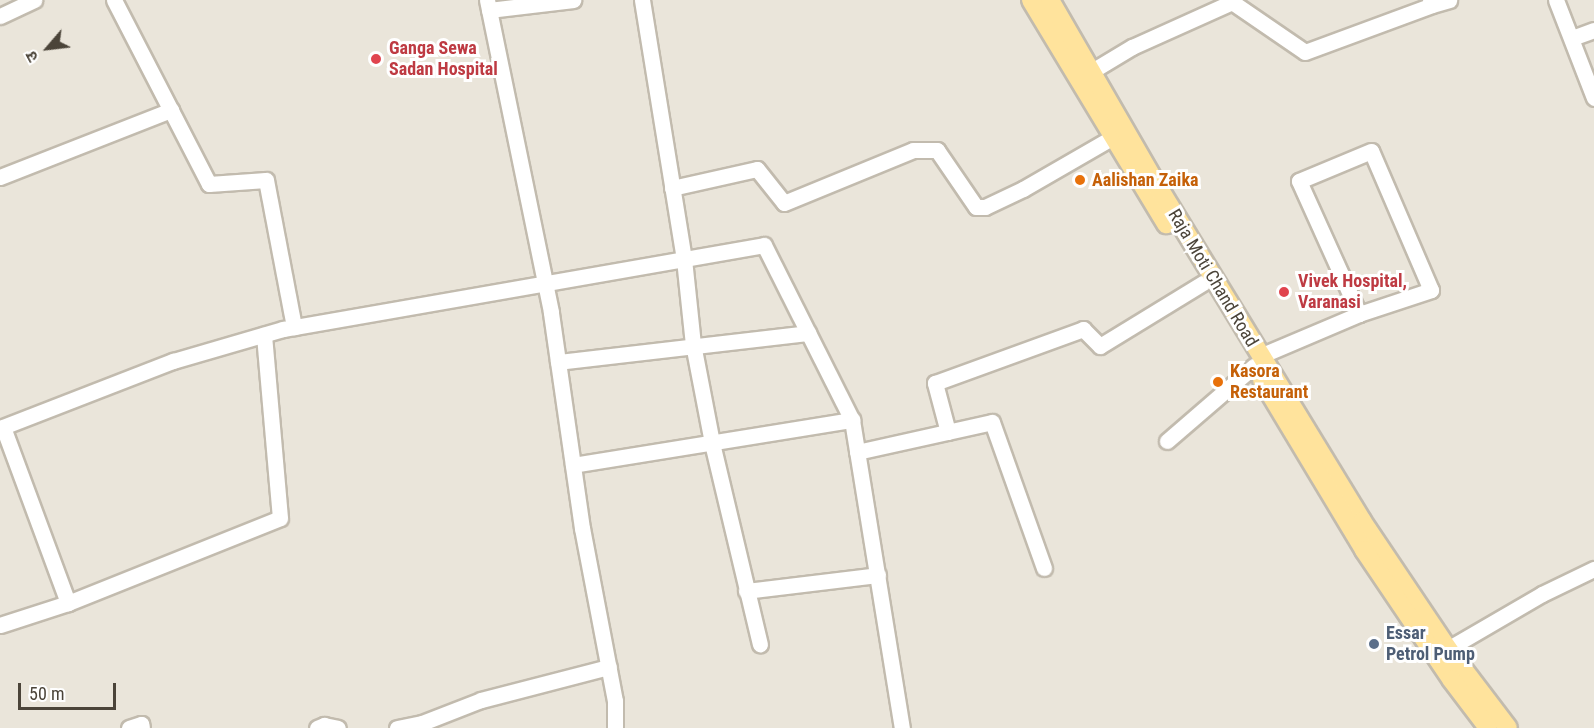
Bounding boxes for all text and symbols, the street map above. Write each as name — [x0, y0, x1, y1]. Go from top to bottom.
north arrow — [18, 18, 78, 78]
place label: Ganga Sewa Sadan Hospital — [389, 38, 498, 80]
text: उ — [21, 48, 42, 65]
marker: Ganga Sewa Sadan Hospital — [367, 50, 385, 68]
place label: Aalishan Zaika — [1092, 169, 1198, 191]
marker: Aalishan Zaika — [1073, 173, 1087, 187]
street label: Raja Moti Chand Road — [1163, 205, 1263, 351]
place label: Vivek Hospital, Varanasi — [1298, 271, 1407, 314]
marker: Vivek Hospital, Varanasi — [1275, 283, 1293, 301]
place label: Kasora Restaurant — [1230, 361, 1308, 404]
marker: Kasora Restaurant — [1211, 375, 1225, 389]
place label: Essar Petrol Pump — [1386, 623, 1475, 666]
marker: Essar Petrol Pump — [1367, 637, 1381, 651]
scale bar — [21, 671, 118, 709]
text: 50 m — [29, 683, 64, 704]

